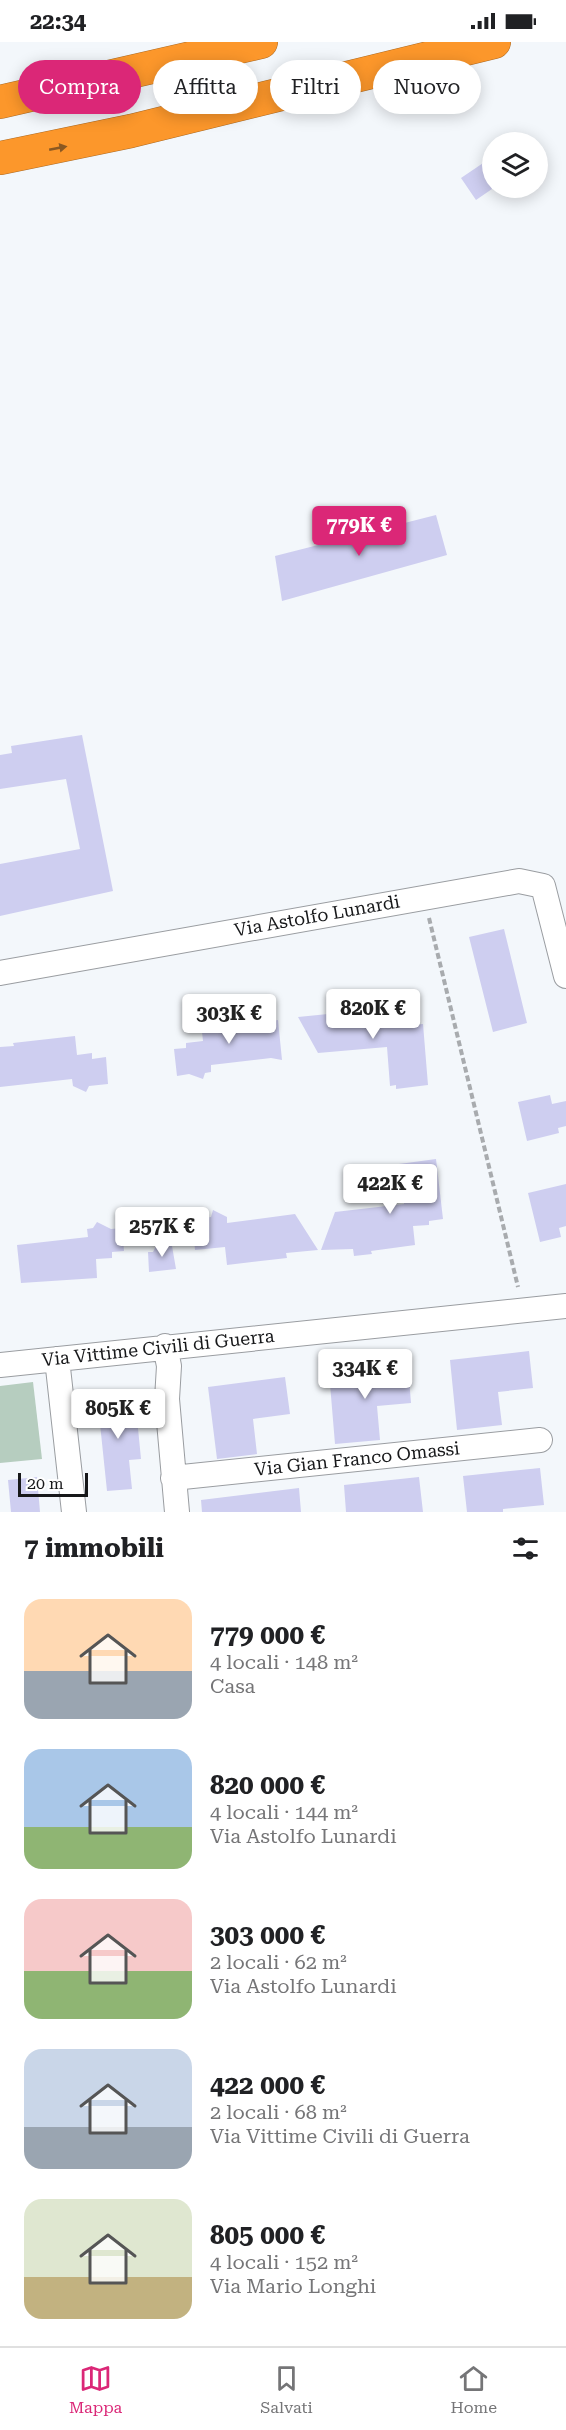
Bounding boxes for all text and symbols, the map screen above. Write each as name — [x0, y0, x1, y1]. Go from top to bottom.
text: 22:34 — [30, 9, 86, 34]
chip: Compra — [18, 60, 141, 114]
chip: Affitta — [153, 60, 258, 114]
chip: Filtri — [270, 60, 361, 114]
chip: Nuovo — [373, 60, 481, 114]
map controls — [482, 132, 548, 198]
button: layers — [482, 132, 548, 198]
one-way arrow — [48, 143, 67, 152]
pin: 779K € — [310, 506, 408, 557]
text: 779K € — [326, 513, 392, 537]
street label: Via Astolfo Lunardi — [232, 891, 402, 940]
pin: 820K € — [324, 989, 422, 1040]
pin: 303K € — [180, 994, 278, 1045]
text: 820K € — [340, 996, 406, 1020]
text: 303K € — [196, 1001, 262, 1025]
pin: 422K € — [341, 1164, 439, 1215]
text: 422K € — [357, 1171, 423, 1195]
pin: 257K € — [113, 1207, 211, 1258]
text: 257K € — [129, 1214, 195, 1238]
street label: Via Vittime Civili di Guerra — [41, 1325, 276, 1370]
pin: 334K € — [316, 1349, 414, 1400]
text: 334K € — [332, 1356, 398, 1380]
pin: 805K € — [69, 1389, 167, 1440]
text: 805K € — [85, 1396, 151, 1420]
street label: Via Gian Franco Omassi — [253, 1437, 461, 1480]
scale bar — [18, 1470, 88, 1498]
text: 20 m — [27, 1474, 64, 1493]
icon: filters — [509, 1532, 542, 1565]
text: 7 immobili — [24, 1533, 164, 1563]
text: 779 000 € — [210, 1620, 325, 1650]
icon: home — [72, 1623, 144, 1695]
text: 4 locali · 148 m² — [210, 1650, 358, 1674]
text: Casa — [210, 1674, 255, 1698]
text: 820 000 € — [210, 1770, 325, 1800]
icon: home — [72, 1773, 144, 1845]
text: 4 locali · 144 m² — [210, 1800, 358, 1824]
text: Via Astolfo Lunardi — [210, 1824, 397, 1848]
text: 303 000 € — [210, 1920, 325, 1950]
icon: home — [72, 1923, 144, 1995]
text: 2 locali · 62 m² — [210, 1950, 347, 1974]
text: Via Astolfo Lunardi — [210, 1974, 397, 1998]
text: 422 000 € — [210, 2070, 325, 2100]
icon: home — [72, 2073, 144, 2145]
text: 2 locali · 68 m² — [210, 2100, 347, 2124]
text: Via Vittime Civili di Guerra — [210, 2124, 470, 2148]
text: 805 000 € — [210, 2220, 325, 2250]
icon: home — [72, 2223, 144, 2295]
text: 4 locali · 152 m² — [210, 2250, 358, 2274]
text: Via Mario Longhi — [210, 2274, 376, 2298]
tab: Mappa — [69, 2362, 122, 2417]
tab: Salvati — [260, 2362, 313, 2417]
tab: Home — [451, 2362, 497, 2417]

